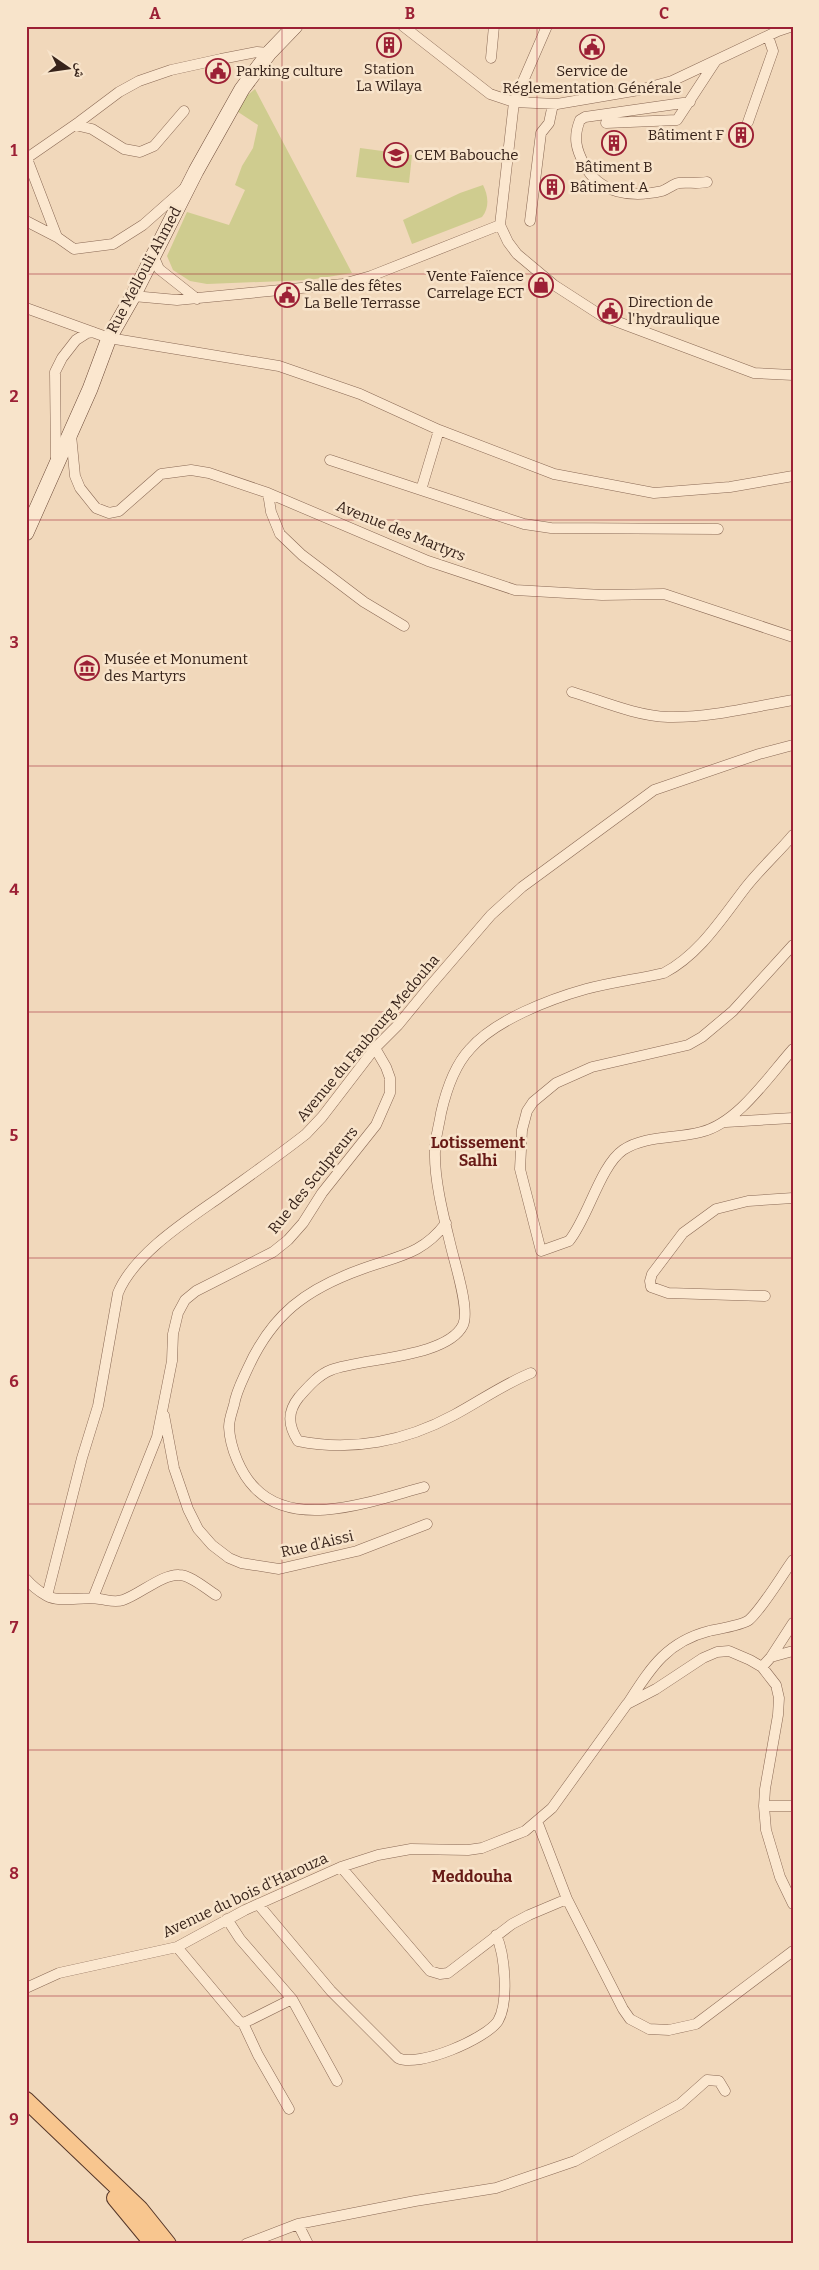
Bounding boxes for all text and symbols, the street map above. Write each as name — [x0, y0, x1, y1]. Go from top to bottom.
text: A — [149, 4, 161, 23]
text: B — [405, 4, 415, 23]
text: C — [659, 4, 669, 23]
building icon: Station La Wilaya — [376, 32, 402, 58]
public building icon: Service de Réglementation Générale — [579, 34, 605, 60]
north arrow — [42, 42, 92, 92]
public building icon: Parking culture — [205, 58, 231, 84]
place label: Station La Wilaya — [356, 60, 422, 95]
text: ش — [70, 62, 90, 80]
place label: Parking culture — [236, 62, 343, 80]
place label: Service de Réglementation Générale — [503, 62, 681, 97]
building icon: Bâtiment F — [728, 122, 754, 148]
place label: Bâtiment F — [648, 126, 725, 144]
building icon: Bâtiment B — [601, 130, 627, 156]
text: 1 — [11, 141, 18, 160]
school or university icon: CEM Babouche — [383, 142, 409, 168]
place label: CEM Babouche — [414, 146, 518, 164]
place label: Bâtiment B — [575, 158, 653, 176]
building icon: Bâtiment A — [539, 174, 565, 200]
place label: Bâtiment A — [570, 178, 649, 196]
street label: Rue Mellouli Ahmed — [103, 203, 185, 336]
place label: Vente Faïence Carrelage ECT — [427, 267, 524, 302]
shop icon: Vente Faïence Carrelage ECT — [528, 272, 554, 298]
place label: Salle des fêtes La Belle Terrasse — [304, 277, 420, 312]
public building icon: Salle des fêtes La Belle Terrasse — [274, 282, 300, 308]
place label: Direction de l'hydraulique — [628, 293, 720, 328]
public building icon: Direction de l'hydraulique — [597, 298, 623, 324]
text: 2 — [9, 387, 19, 406]
street label: Avenue des Martyrs — [334, 497, 468, 565]
text: 3 — [9, 633, 19, 652]
place label: Musée et Monument des Martyrs — [104, 650, 248, 685]
museum icon: Musée et Monument des Martyrs — [74, 655, 100, 681]
text: 4 — [9, 880, 19, 899]
street label: Avenue du Faubourg Medouha — [293, 951, 443, 1125]
street label: Rue des Sculpteurs — [264, 1123, 362, 1237]
text: 5 — [10, 1126, 19, 1145]
district label: Lotissement Salhi — [431, 1133, 526, 1170]
text: 6 — [9, 1372, 19, 1391]
street label: Rue d'Aissi — [279, 1527, 356, 1561]
text: 7 — [10, 1618, 19, 1637]
street label: Avenue du bois d'Harouza — [159, 1849, 331, 1941]
text: 8 — [9, 1864, 19, 1883]
district label: Meddouha — [432, 1867, 512, 1886]
text: 9 — [9, 2110, 19, 2129]

